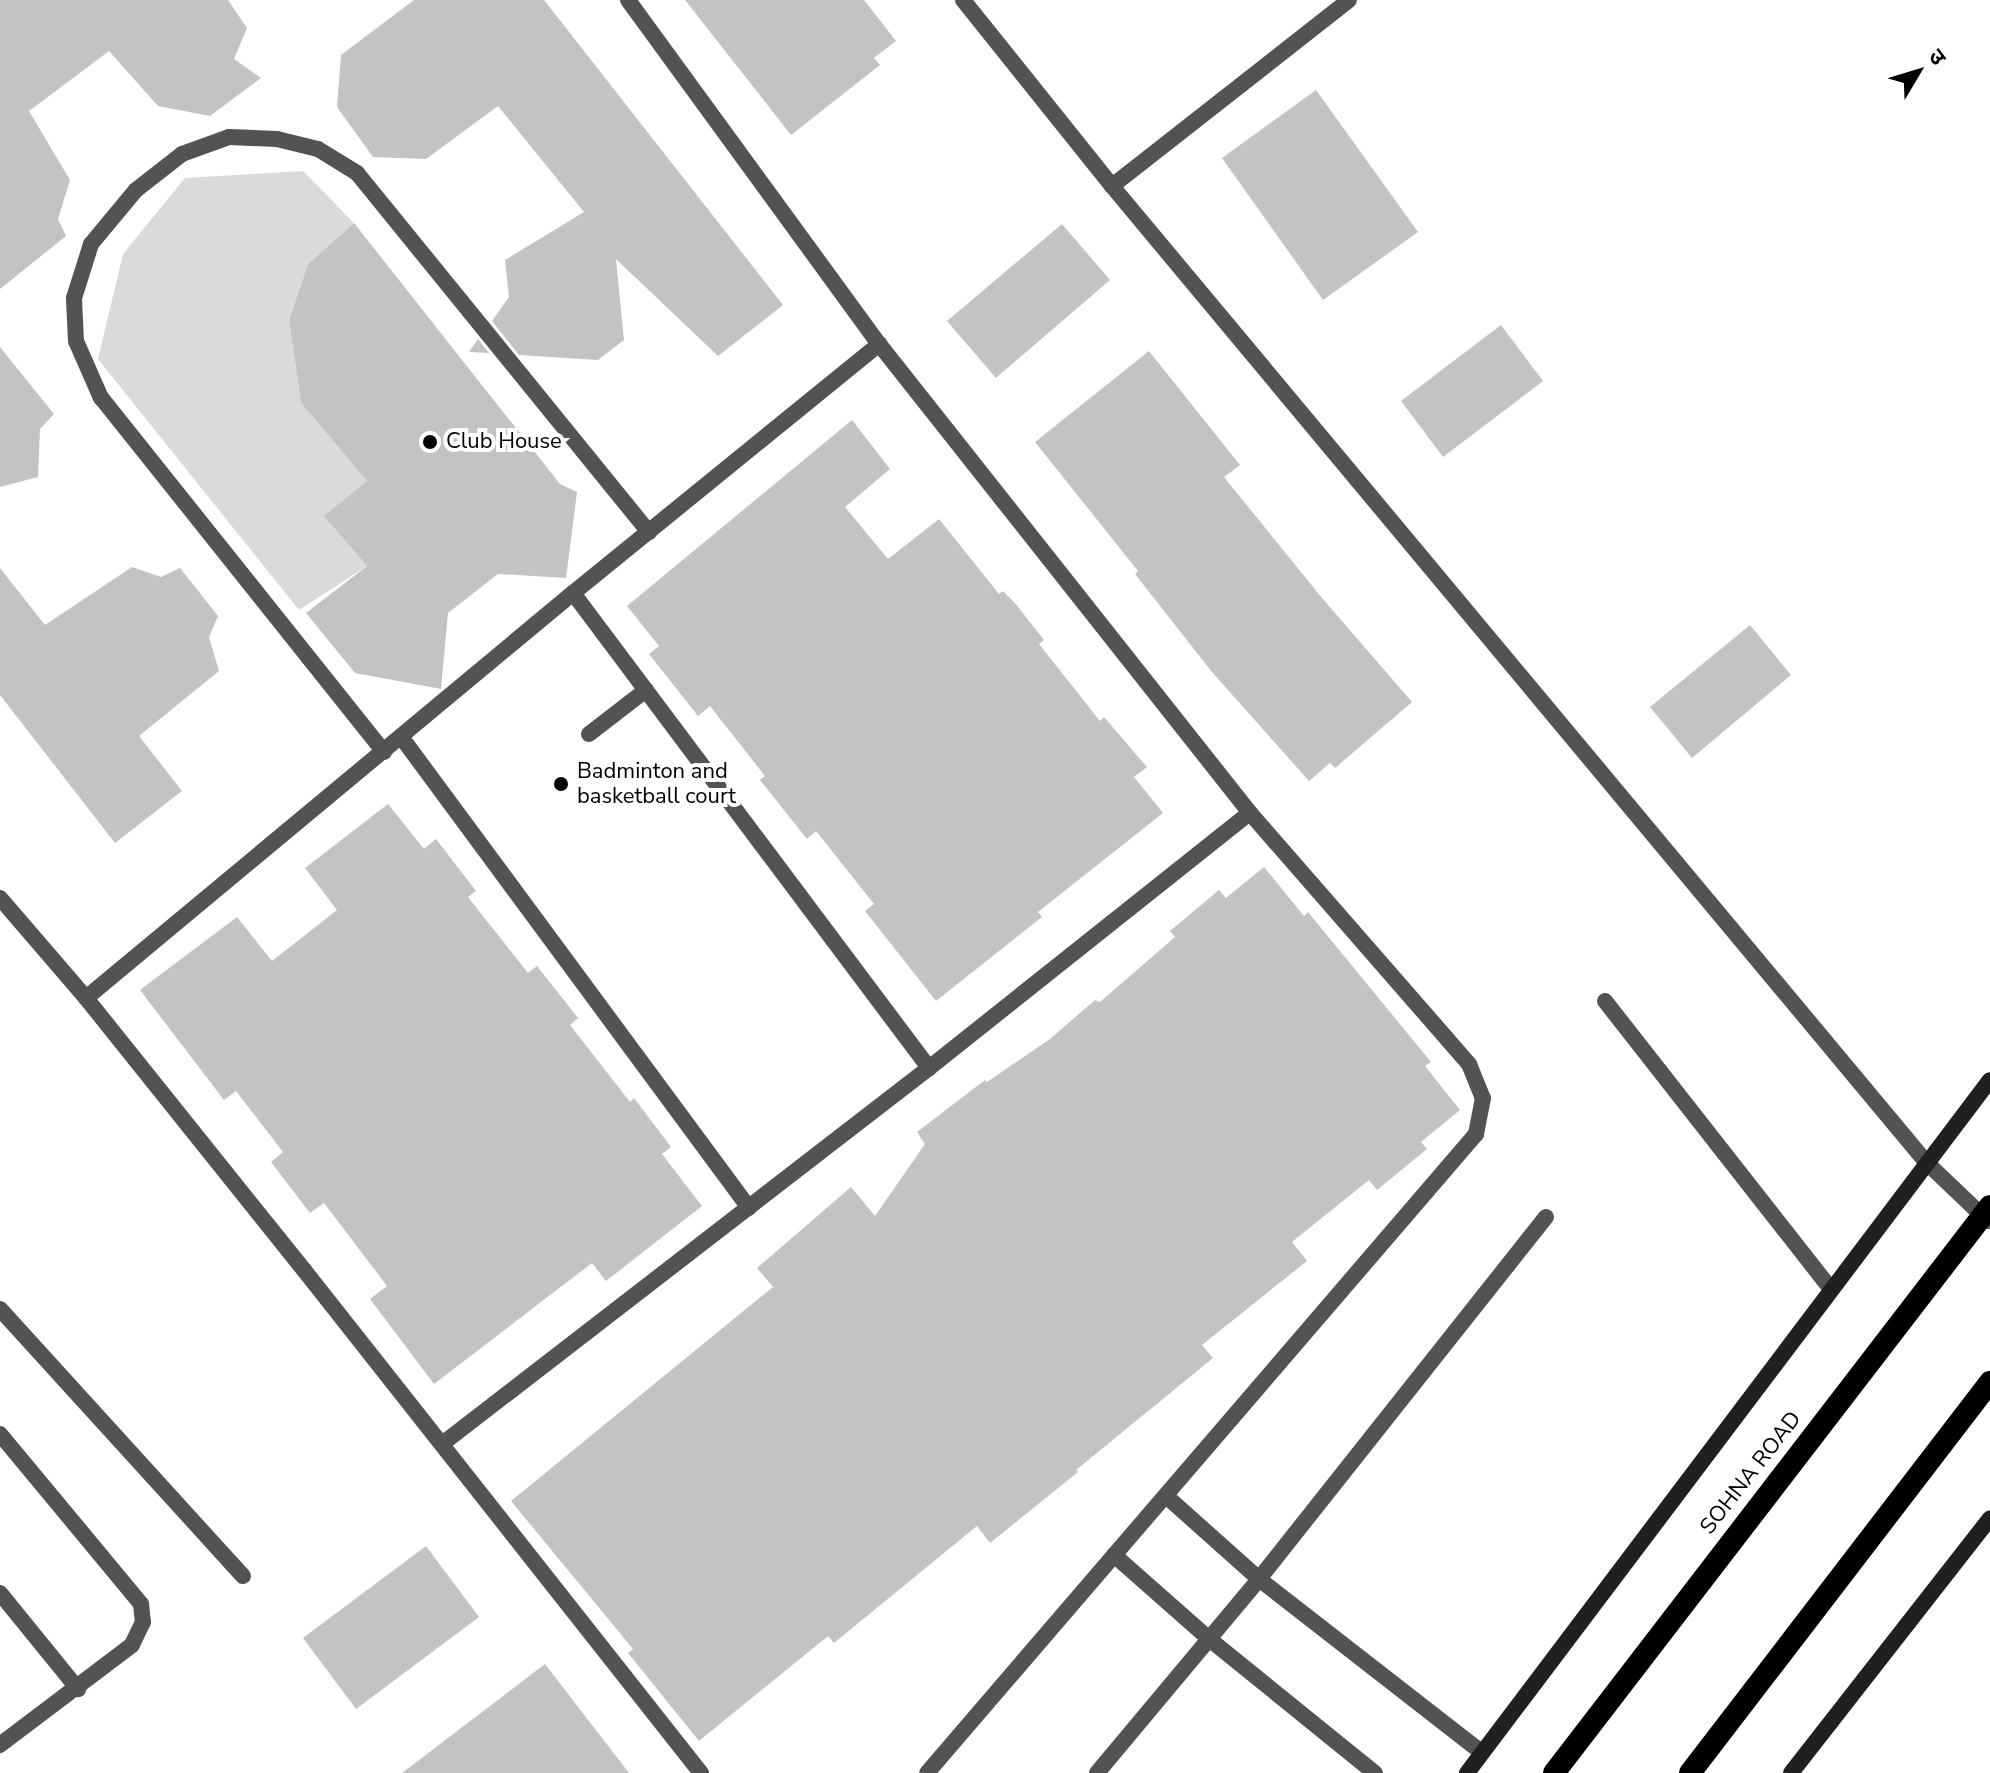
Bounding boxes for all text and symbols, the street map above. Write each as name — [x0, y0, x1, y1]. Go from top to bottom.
north arrow — [1878, 32, 1958, 112]
text: उ — [1921, 43, 1953, 72]
place label: Club House — [446, 429, 562, 455]
marker: Club House — [421, 433, 439, 451]
place label: Badminton and basketball court — [577, 758, 736, 810]
marker: Badminton and basketball court — [552, 775, 570, 793]
street label: SOHNA ROAD — [1695, 1406, 1807, 1540]

